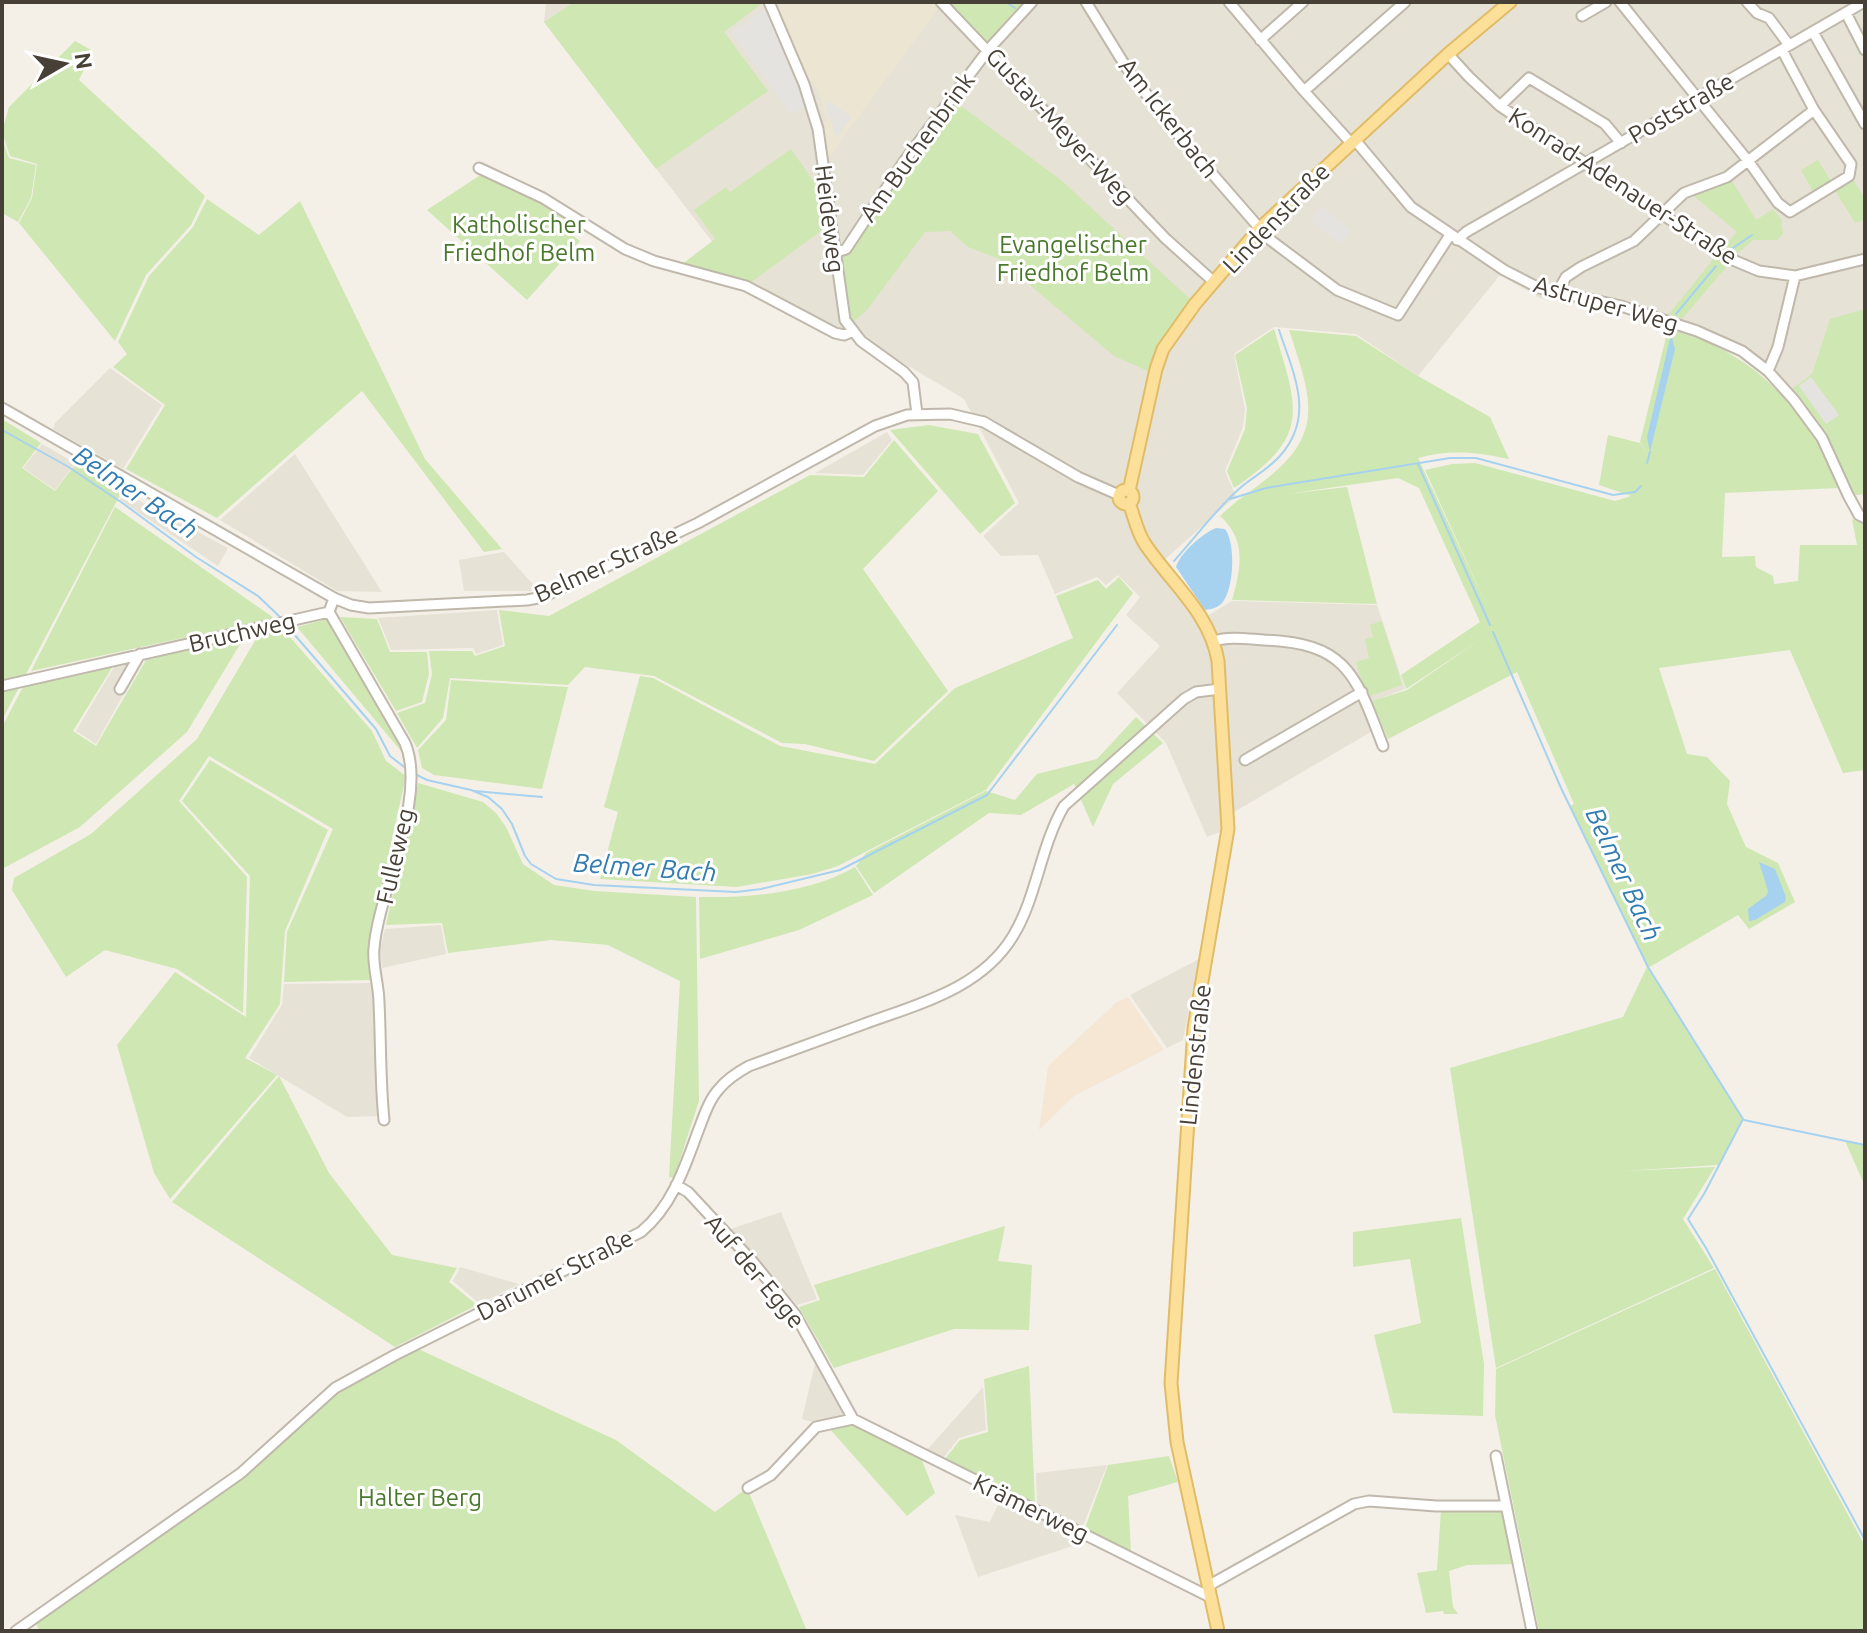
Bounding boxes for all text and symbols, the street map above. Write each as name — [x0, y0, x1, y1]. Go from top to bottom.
north arrow — [24, 24, 104, 104]
street label: Gustav-Meyer-Weg — [981, 42, 1139, 210]
text: N — [71, 51, 98, 71]
street label: Am Ickerbach — [1114, 53, 1224, 183]
street label: Am Buchenbrink — [854, 67, 980, 227]
street label: Poststraße — [1624, 67, 1738, 149]
street label: Konrad-Adenauer-Straße — [1504, 102, 1742, 270]
street label: Lindenstraße — [1217, 158, 1335, 278]
street label: Heideweg — [810, 163, 850, 275]
park label: Katholischer Friedhof Belm — [443, 211, 595, 266]
park label: Evangelischer Friedhof Belm — [997, 231, 1149, 286]
street label: Astruper Weg — [1531, 270, 1681, 338]
water label: Belmer Bach — [68, 440, 204, 544]
street label: Belmer Straße — [530, 520, 682, 608]
street label: Bruchweg — [186, 607, 298, 657]
water label: Belmer Bach — [1580, 803, 1668, 945]
street label: Fulleweg — [371, 805, 419, 907]
water label: Belmer Bach — [572, 848, 718, 886]
street label: Lindenstraße — [1174, 983, 1216, 1127]
street label: Auf der Egge — [700, 1209, 810, 1333]
street label: Darumer Straße — [472, 1224, 638, 1326]
street label: Krämerweg — [969, 1468, 1093, 1548]
park label: Halter Berg — [358, 1484, 482, 1511]

